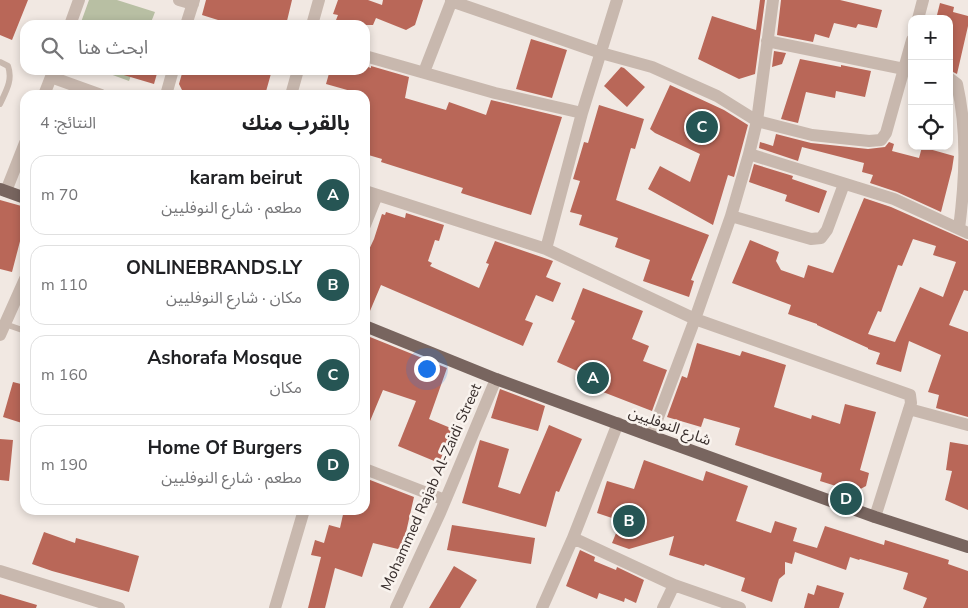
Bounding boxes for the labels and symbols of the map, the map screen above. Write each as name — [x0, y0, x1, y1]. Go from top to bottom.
pin: C — [686, 108, 718, 146]
your location — [414, 356, 440, 382]
pin: A — [577, 359, 609, 397]
street label: Mohammed Rajab Al-Zaidi Street — [376, 380, 486, 594]
street label: شارع النوفليين — [625, 402, 714, 452]
pin: D — [830, 480, 862, 518]
pin: B — [613, 502, 645, 540]

